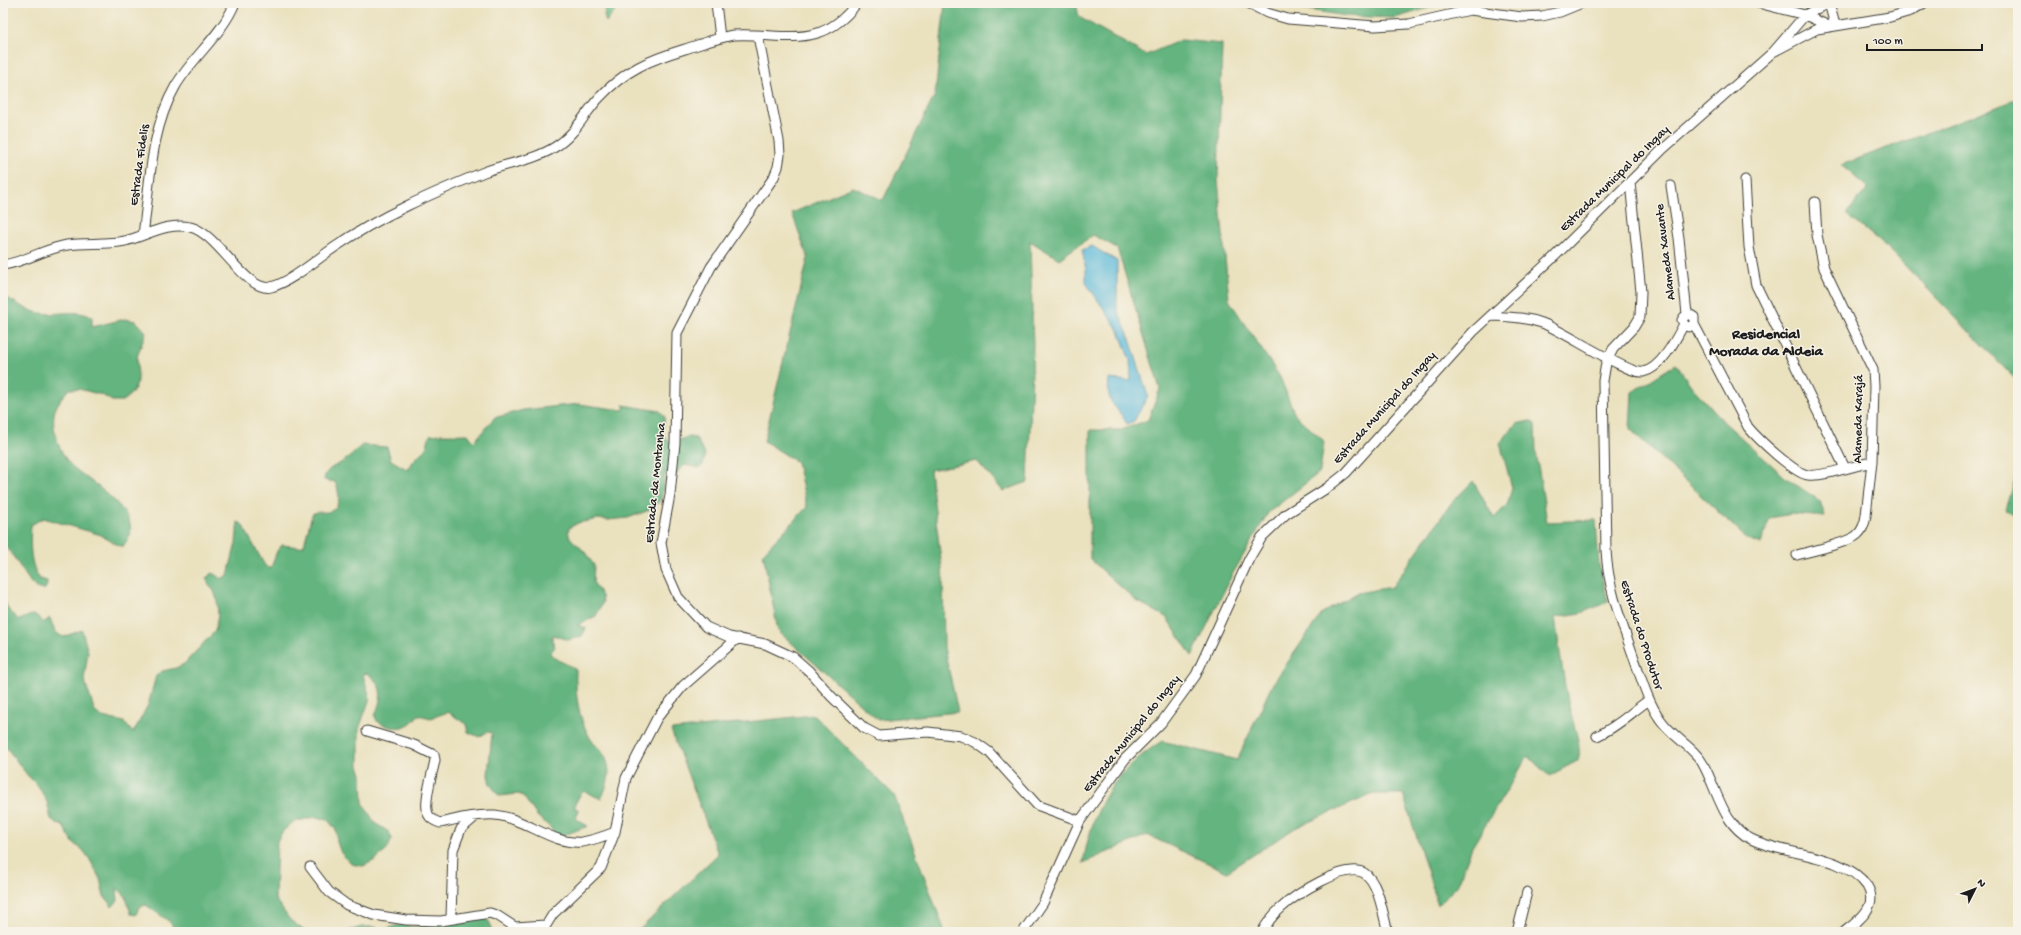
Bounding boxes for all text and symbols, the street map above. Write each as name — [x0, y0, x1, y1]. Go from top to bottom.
scale bar — [1867, 26, 1982, 52]
text: 100 m — [1872, 35, 1903, 49]
street label: Estrada Fidelis — [127, 122, 153, 207]
street label: Estrada Municipal do Ingay — [1557, 122, 1673, 235]
street label: Alameda Xavante — [1653, 203, 1679, 301]
district label: Residencial Morada da Aldeia — [1709, 326, 1823, 361]
street label: Estrada Municipal do Ingay — [1330, 348, 1440, 467]
street label: Alameda Karajá — [1851, 374, 1867, 464]
street label: Estrada da Montanha — [642, 421, 670, 544]
street label: Estrada do Produtor — [1616, 578, 1666, 693]
street label: Estrada Municipal do Ingay — [1080, 672, 1184, 796]
north arrow — [1955, 869, 1995, 909]
text: N — [1974, 877, 1988, 890]

